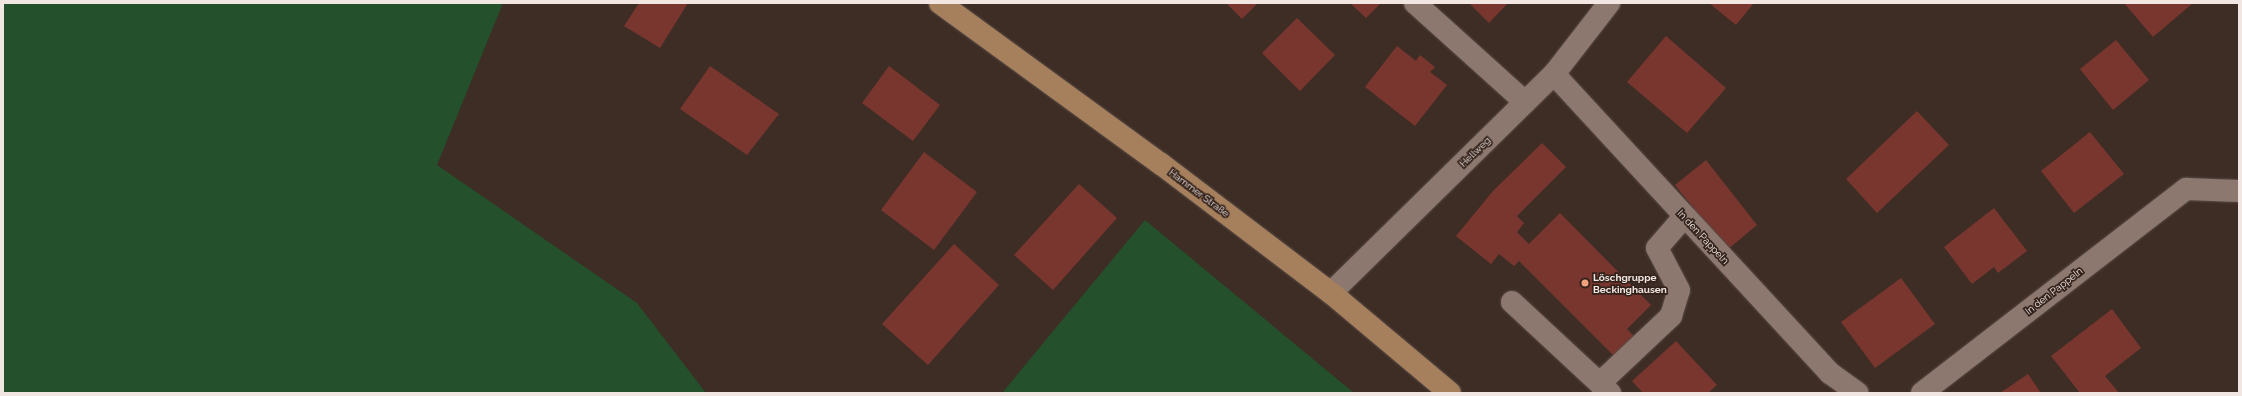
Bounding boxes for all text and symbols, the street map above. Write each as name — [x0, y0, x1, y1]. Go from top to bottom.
street label: Hellweg — [1457, 134, 1493, 170]
street label: Hammer Straße — [1166, 166, 1232, 220]
street label: In den Pappeln — [1675, 207, 1731, 267]
street label: In den Pappeln — [2023, 265, 2085, 317]
place label: Löschgruppe Beckinghausen — [1593, 271, 1667, 294]
marker: Löschgruppe Beckinghausen — [1580, 278, 1590, 288]

